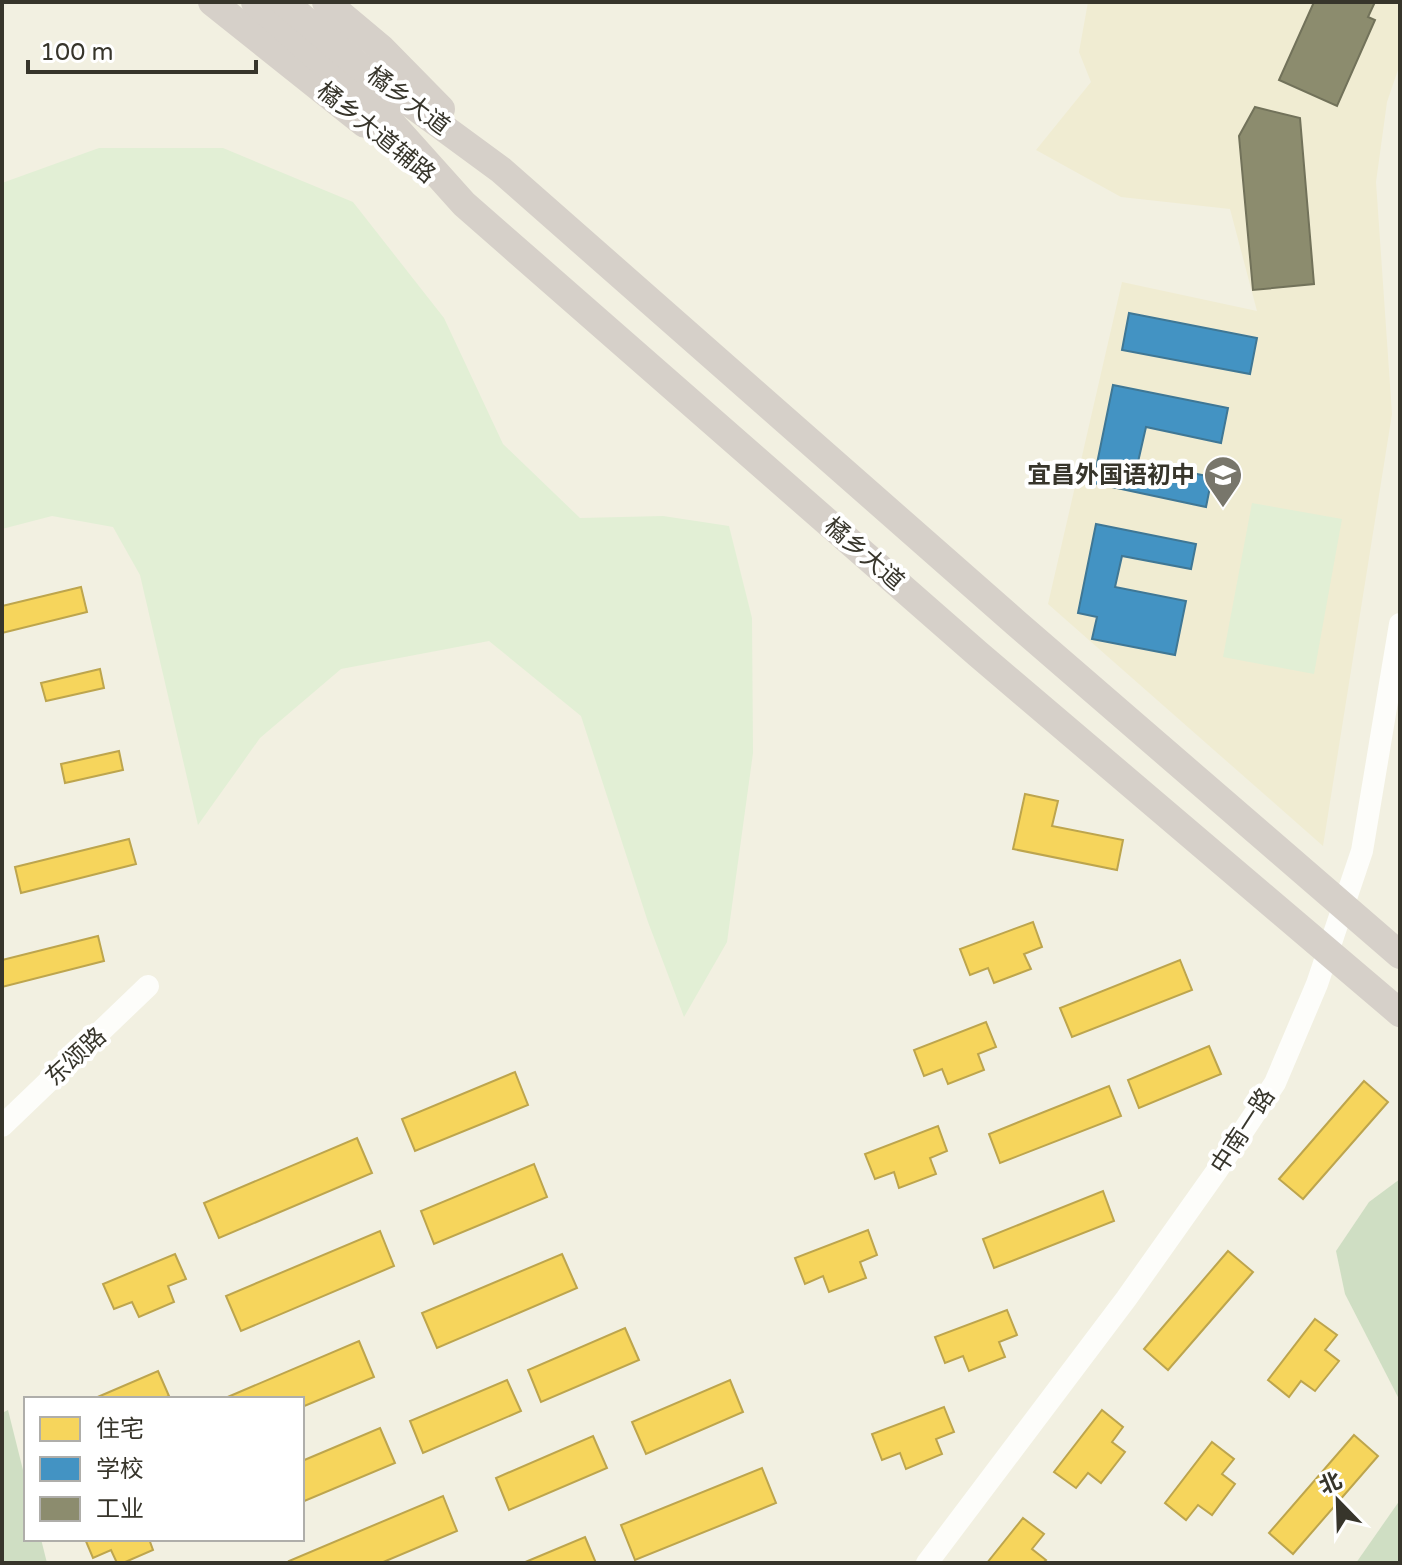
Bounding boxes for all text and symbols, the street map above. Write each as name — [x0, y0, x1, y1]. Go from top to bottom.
scale bar — [28, 24, 256, 74]
text: 100 m — [40, 38, 114, 67]
street label: 橘乡大道 — [361, 61, 455, 141]
street label: 橘乡大道辅路 — [311, 76, 441, 190]
school or university icon: 宜昌外国语初中 — [1202, 454, 1244, 509]
place label: 宜昌外国语初中 — [1027, 461, 1195, 490]
street label: 橘乡大道 — [818, 512, 910, 596]
street label: 东颂路 — [40, 1022, 112, 1092]
street label: 中南一路 — [1205, 1083, 1281, 1179]
legend — [24, 1397, 304, 1541]
text: 住宅 — [96, 1415, 144, 1444]
text: 学校 — [96, 1455, 144, 1484]
north arrow — [1298, 1461, 1378, 1541]
text: 北 — [1315, 1467, 1346, 1500]
text: 工业 — [96, 1495, 144, 1524]

